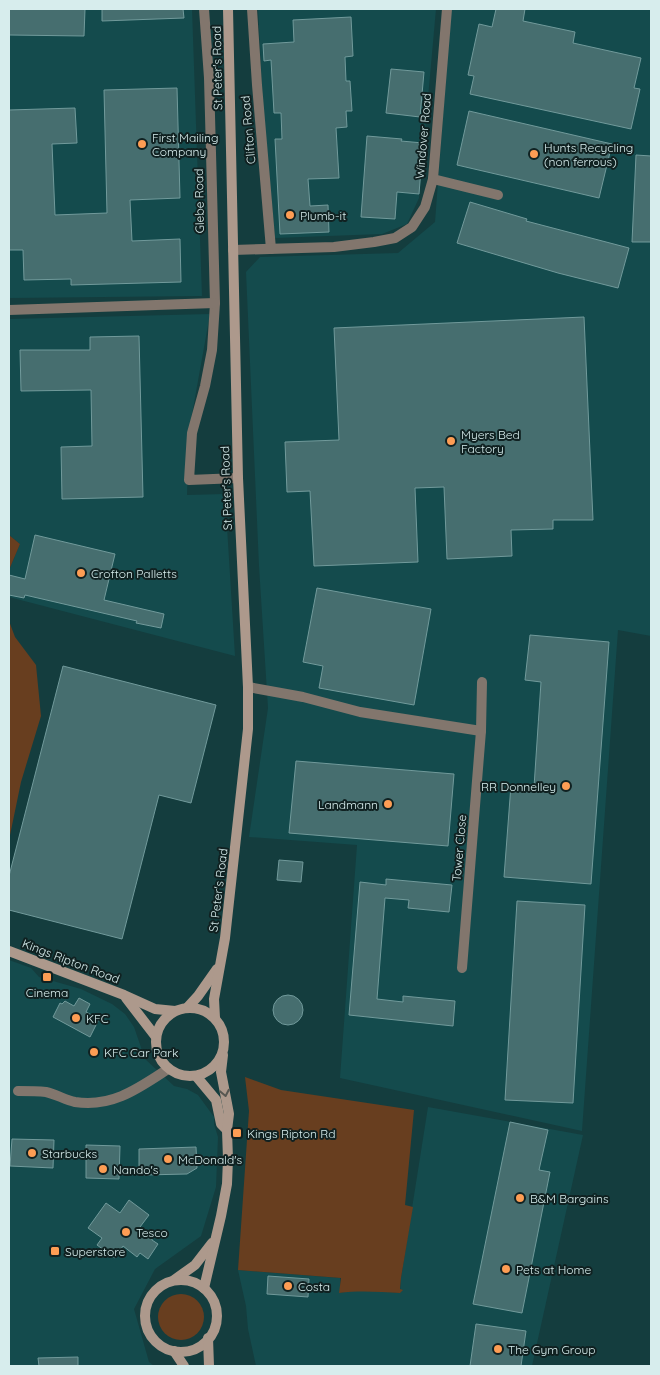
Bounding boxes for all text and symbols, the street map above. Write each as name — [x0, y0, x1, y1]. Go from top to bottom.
street label: St Peter's Road — [209, 26, 225, 110]
street label: Windover Road — [412, 92, 434, 180]
street label: Clifton Road — [238, 95, 258, 165]
place label: First Mailing Company — [152, 130, 218, 159]
marker: First Mailing Company — [136, 138, 148, 150]
place label: Hunts Recycling (non ferrous) — [544, 140, 633, 169]
marker: Hunts Recycling (non ferrous) — [528, 148, 540, 160]
street label: Glebe Road — [191, 168, 207, 234]
place label: Plumb-it — [300, 208, 346, 223]
marker: Plumb-it — [284, 209, 296, 221]
place label: Myers Bed Factory — [461, 427, 520, 456]
marker: Myers Bed Factory — [445, 435, 457, 447]
street label: St Peter's Road — [217, 446, 235, 530]
place label: Crofton Palletts — [91, 566, 177, 581]
marker: Crofton Palletts — [75, 567, 87, 579]
place label: RR Donnelley — [481, 779, 556, 794]
marker: RR Donnelley — [560, 780, 572, 792]
place label: Landmann — [318, 797, 378, 812]
marker: Landmann — [382, 798, 394, 810]
street label: Tower Close — [449, 814, 469, 882]
street label: St Peter's Road — [205, 847, 231, 933]
street label: Kings Ripton Road — [20, 936, 122, 986]
marker: Cinema — [41, 971, 53, 983]
place label: Cinema — [26, 985, 68, 1000]
place label: KFC — [86, 1011, 109, 1026]
marker: KFC — [70, 1012, 82, 1024]
place label: KFC Car Park — [104, 1045, 178, 1060]
marker: KFC Car Park — [88, 1046, 100, 1058]
one-way arrow — [220, 1088, 230, 1097]
place label: Kings Ripton Rd — [247, 1126, 335, 1141]
marker: Kings Ripton Rd — [231, 1127, 243, 1139]
place label: Starbucks — [42, 1146, 97, 1161]
marker: Starbucks — [26, 1147, 38, 1159]
place label: McDonald's — [178, 1152, 243, 1167]
marker: McDonald's — [162, 1153, 174, 1165]
place label: Nando's — [113, 1162, 159, 1177]
marker: Nando's — [97, 1163, 109, 1175]
place label: B&M Bargains — [530, 1191, 609, 1206]
marker: B&M Bargains — [514, 1192, 526, 1204]
place label: Tesco — [136, 1225, 168, 1240]
marker: Tesco — [120, 1226, 132, 1238]
place label: Superstore — [65, 1244, 125, 1259]
marker: Superstore — [49, 1245, 61, 1257]
place label: Pets at Home — [516, 1262, 591, 1277]
marker: Pets at Home — [500, 1263, 512, 1275]
place label: Costa — [298, 1279, 330, 1294]
marker: Costa — [282, 1280, 294, 1292]
place label: The Gym Group — [508, 1342, 596, 1357]
marker: The Gym Group — [492, 1343, 504, 1355]

